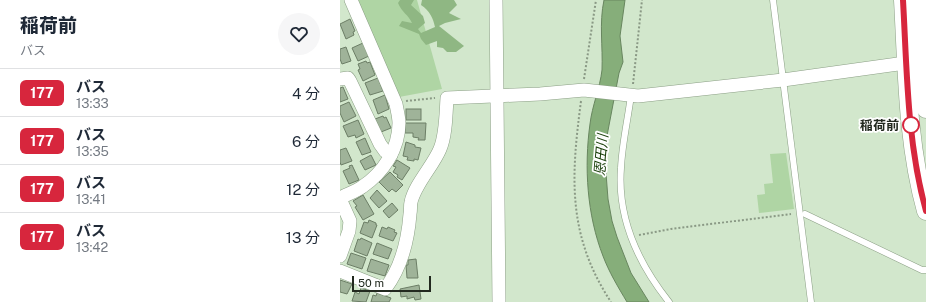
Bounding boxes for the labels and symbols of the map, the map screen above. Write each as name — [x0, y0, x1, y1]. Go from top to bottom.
marker: 稲荷前 — [902, 116, 920, 134]
place label: 稲荷前 — [860, 118, 899, 133]
water label: 恩田川 — [591, 131, 611, 177]
scale bar — [352, 274, 431, 293]

